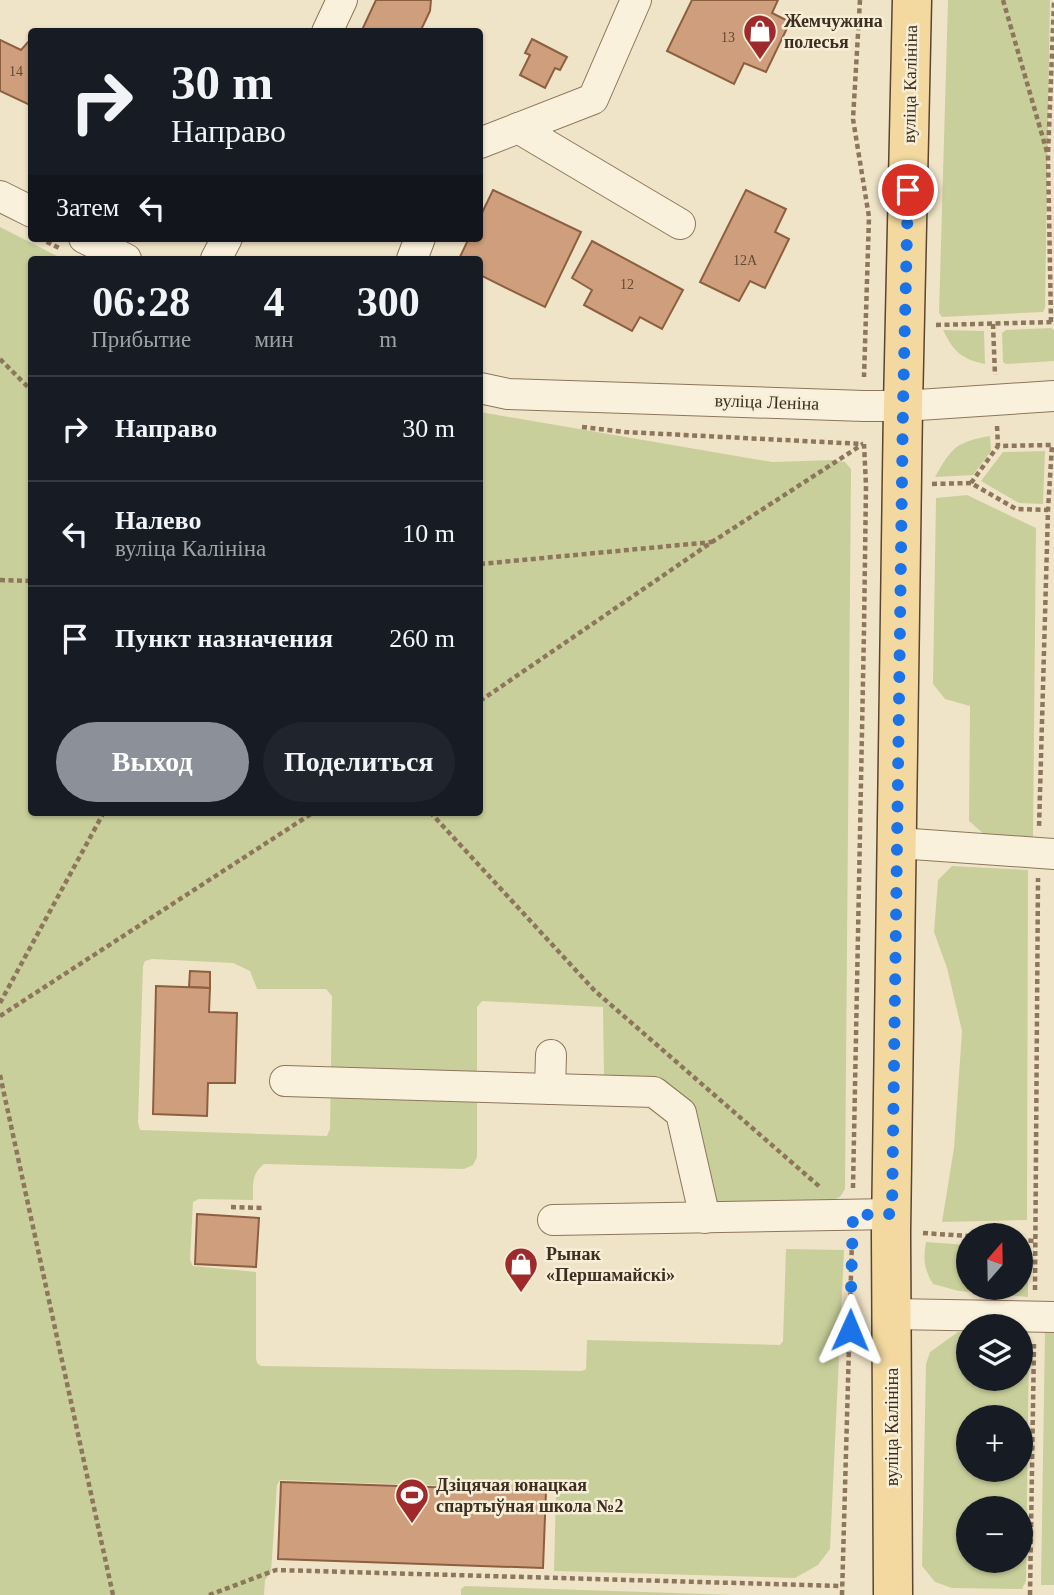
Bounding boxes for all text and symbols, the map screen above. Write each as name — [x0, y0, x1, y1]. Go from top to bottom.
place label: Жемчужина полесья — [784, 11, 883, 52]
shop icon: Жемчужина полесья — [741, 12, 779, 61]
street label: вуліца Калініна — [899, 25, 921, 143]
house number: 13 — [721, 30, 735, 45]
text: 30 m — [171, 55, 273, 110]
icon: right — [56, 56, 147, 147]
house number: 14 — [9, 64, 23, 79]
text: Направо — [171, 113, 286, 149]
pin — [878, 160, 938, 220]
icon: arrive — [889, 171, 927, 209]
icon: left — [133, 189, 171, 227]
text: Затем — [56, 193, 119, 222]
house number: 12А — [733, 253, 758, 268]
house number: 12 — [620, 277, 634, 292]
text: 06:28 — [92, 279, 190, 325]
text: 4 — [264, 279, 285, 325]
text: 300 — [357, 279, 420, 325]
text: Прибытие — [91, 327, 191, 352]
text: мин — [254, 327, 294, 352]
text: m — [379, 327, 397, 352]
street label: вуліца Леніна — [714, 390, 820, 414]
icon: right — [56, 410, 94, 448]
text: Направо — [115, 414, 217, 443]
text: 30 m — [402, 414, 455, 443]
text: Налево — [115, 506, 201, 535]
icon: left — [56, 515, 94, 553]
text: 10 m — [402, 519, 455, 548]
text: вуліца Калініна — [115, 536, 266, 561]
icon: arrive — [56, 620, 94, 658]
text: Пункт назначения — [115, 624, 333, 653]
text: 260 m — [389, 624, 455, 653]
button: Выход — [56, 722, 249, 802]
button: Поделиться — [263, 722, 455, 802]
north arrow — [956, 1223, 1032, 1300]
map controls — [956, 1223, 1033, 1573]
place label: Рынак «Першамайскі» — [546, 1244, 675, 1285]
shop icon: Рынак «Першамайскі» — [502, 1245, 540, 1294]
position arrow — [813, 1293, 887, 1367]
button: layers — [956, 1314, 1033, 1391]
street label: вуліца Калініна — [882, 1368, 902, 1486]
button: + — [956, 1405, 1033, 1482]
place label: Дзіцячая юнацкая спартыўная школа №2 — [436, 1475, 623, 1516]
sports icon: Дзіцячая юнацкая спартыўная школа №2 — [393, 1476, 431, 1525]
button: − — [956, 1496, 1033, 1573]

